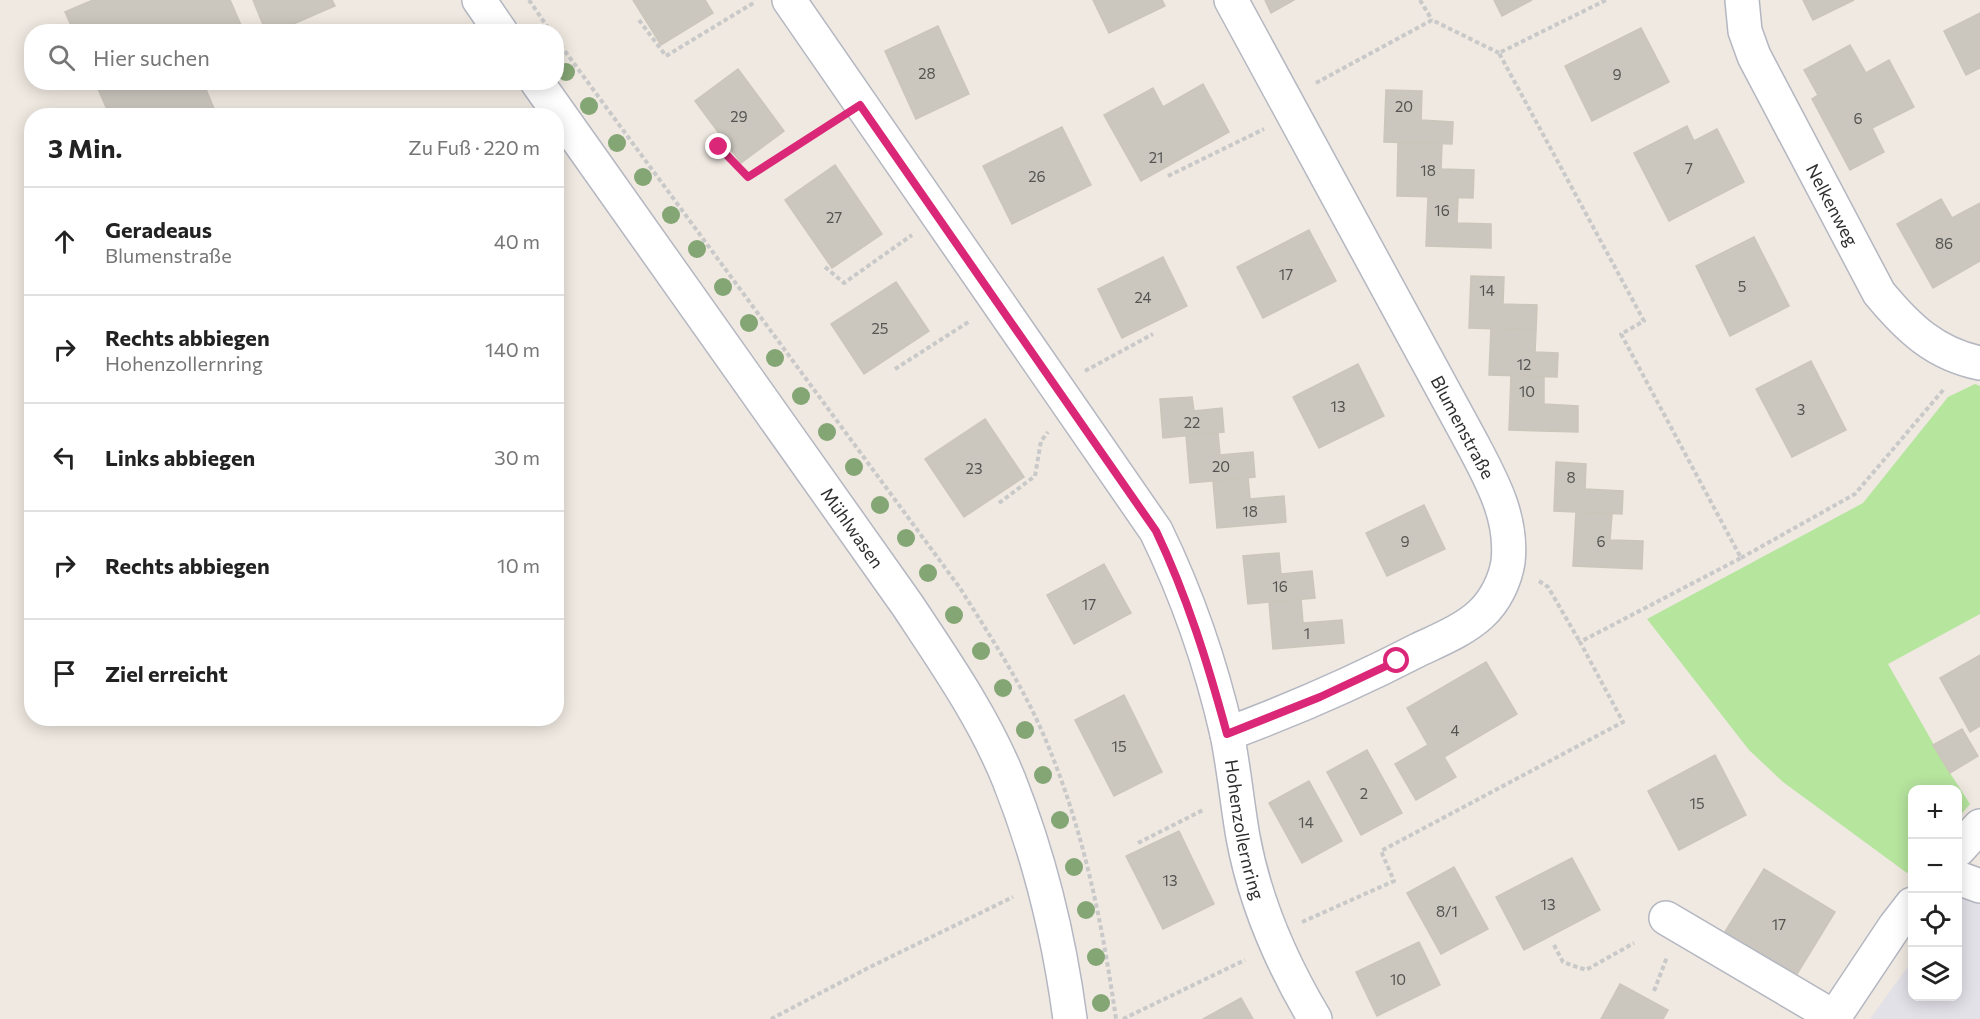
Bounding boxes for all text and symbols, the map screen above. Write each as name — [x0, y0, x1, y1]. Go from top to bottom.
search box — [24, 24, 564, 90]
icon: search — [45, 41, 78, 74]
text: Hier suchen — [93, 44, 210, 71]
house number: 28 — [918, 64, 936, 82]
house number: 9 — [1612, 65, 1622, 83]
house number: 20 — [1395, 97, 1413, 115]
house number: 29 — [730, 107, 748, 125]
house number: 6 — [1853, 109, 1863, 127]
text: 3 Min. — [48, 132, 122, 163]
route end — [705, 133, 731, 159]
text: Zu Fuß · 220 m — [408, 135, 540, 159]
house number: 21 — [1149, 148, 1163, 166]
house number: 7 — [1685, 159, 1693, 177]
street label: Nelkenweg — [1802, 160, 1863, 250]
house number: 18 — [1420, 161, 1436, 179]
house number: 26 — [1028, 167, 1046, 185]
house number: 16 — [1434, 201, 1450, 219]
house number: 27 — [826, 208, 842, 226]
text: Geradeaus — [105, 216, 212, 243]
icon: ahead — [48, 225, 81, 258]
text: 40 m — [494, 229, 540, 253]
house number: 86 — [1935, 234, 1953, 252]
text: Blumenstraße — [105, 243, 232, 267]
house number: 17 — [1279, 265, 1293, 283]
house number: 5 — [1738, 277, 1746, 295]
house number: 14 — [1479, 281, 1495, 299]
house number: 24 — [1134, 288, 1152, 306]
house number: 25 — [872, 319, 888, 337]
text: Rechts abbiegen — [105, 324, 270, 351]
icon: right — [48, 333, 81, 366]
text: 140 m — [485, 337, 540, 361]
text: Hohenzollernring — [105, 351, 263, 375]
house number: 12 — [1517, 355, 1531, 373]
street label: Blumenstraße — [1427, 371, 1499, 483]
house number: 10 — [1519, 382, 1535, 400]
house number: 13 — [1331, 397, 1345, 415]
house number: 3 — [1797, 400, 1805, 418]
house number: 22 — [1184, 413, 1200, 431]
icon: left — [48, 441, 81, 474]
text: Links abbiegen — [105, 444, 255, 471]
text: 30 m — [494, 445, 540, 469]
house number: 20 — [1212, 457, 1230, 475]
house number: 23 — [966, 459, 982, 477]
house number: 8 — [1566, 468, 1576, 486]
street label: Mühlwasen — [816, 483, 889, 572]
house number: 18 — [1242, 502, 1258, 520]
house number: 9 — [1400, 532, 1410, 550]
house number: 6 — [1596, 532, 1606, 550]
icon: right — [48, 549, 81, 582]
text: Rechts abbiegen — [105, 552, 270, 579]
text: 10 m — [497, 553, 540, 577]
house number: 16 — [1272, 577, 1288, 595]
house number: 17 — [1082, 595, 1096, 613]
house number: 1 — [1304, 624, 1310, 642]
route start — [1383, 647, 1409, 673]
icon: arrive — [48, 657, 81, 690]
text: Ziel erreicht — [105, 660, 228, 687]
house number: 4 — [1451, 721, 1460, 739]
house number: 15 — [1111, 737, 1127, 755]
street label: Hohenzollernring — [1221, 758, 1269, 902]
house number: 2 — [1360, 784, 1368, 802]
map controls — [1908, 785, 1962, 1001]
button: + — [1908, 785, 1962, 839]
house number: 15 — [1689, 794, 1705, 812]
house number: 14 — [1298, 813, 1314, 831]
button: − — [1908, 839, 1962, 893]
house number: 13 — [1163, 871, 1177, 889]
button: locate — [1908, 893, 1962, 947]
house number: 13 — [1541, 895, 1555, 913]
house number: 8/1 — [1436, 902, 1458, 920]
house number: 17 — [1772, 915, 1786, 933]
button: layers — [1908, 947, 1962, 1001]
house number: 10 — [1390, 970, 1406, 988]

